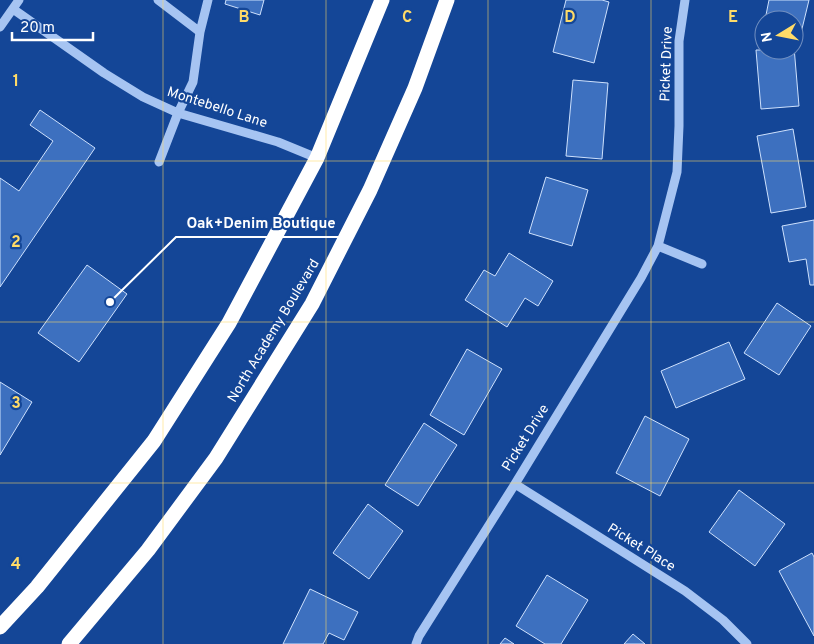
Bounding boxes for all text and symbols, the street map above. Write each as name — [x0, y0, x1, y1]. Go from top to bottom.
text: B — [238, 8, 250, 28]
text: C — [402, 8, 412, 28]
text: D — [564, 8, 576, 28]
text: E — [728, 8, 738, 28]
scale bar — [12, 10, 94, 42]
north arrow — [754, 10, 804, 60]
text: 20 m — [20, 19, 55, 38]
street label: Picket Drive — [657, 26, 677, 102]
text: N — [758, 31, 777, 43]
text: 1 — [13, 72, 19, 92]
street label: Montebello Lane — [165, 84, 269, 132]
callout: Oak+Denim Boutique — [176, 207, 345, 237]
text: Oak+Denim Boutique — [186, 215, 336, 234]
text: 2 — [11, 233, 21, 253]
street label: North Academy Boulevard — [224, 256, 324, 406]
text: 3 — [11, 394, 21, 414]
street label: Picket Drive — [499, 401, 553, 475]
street label: Picket Place — [604, 520, 678, 576]
text: 4 — [11, 555, 21, 575]

